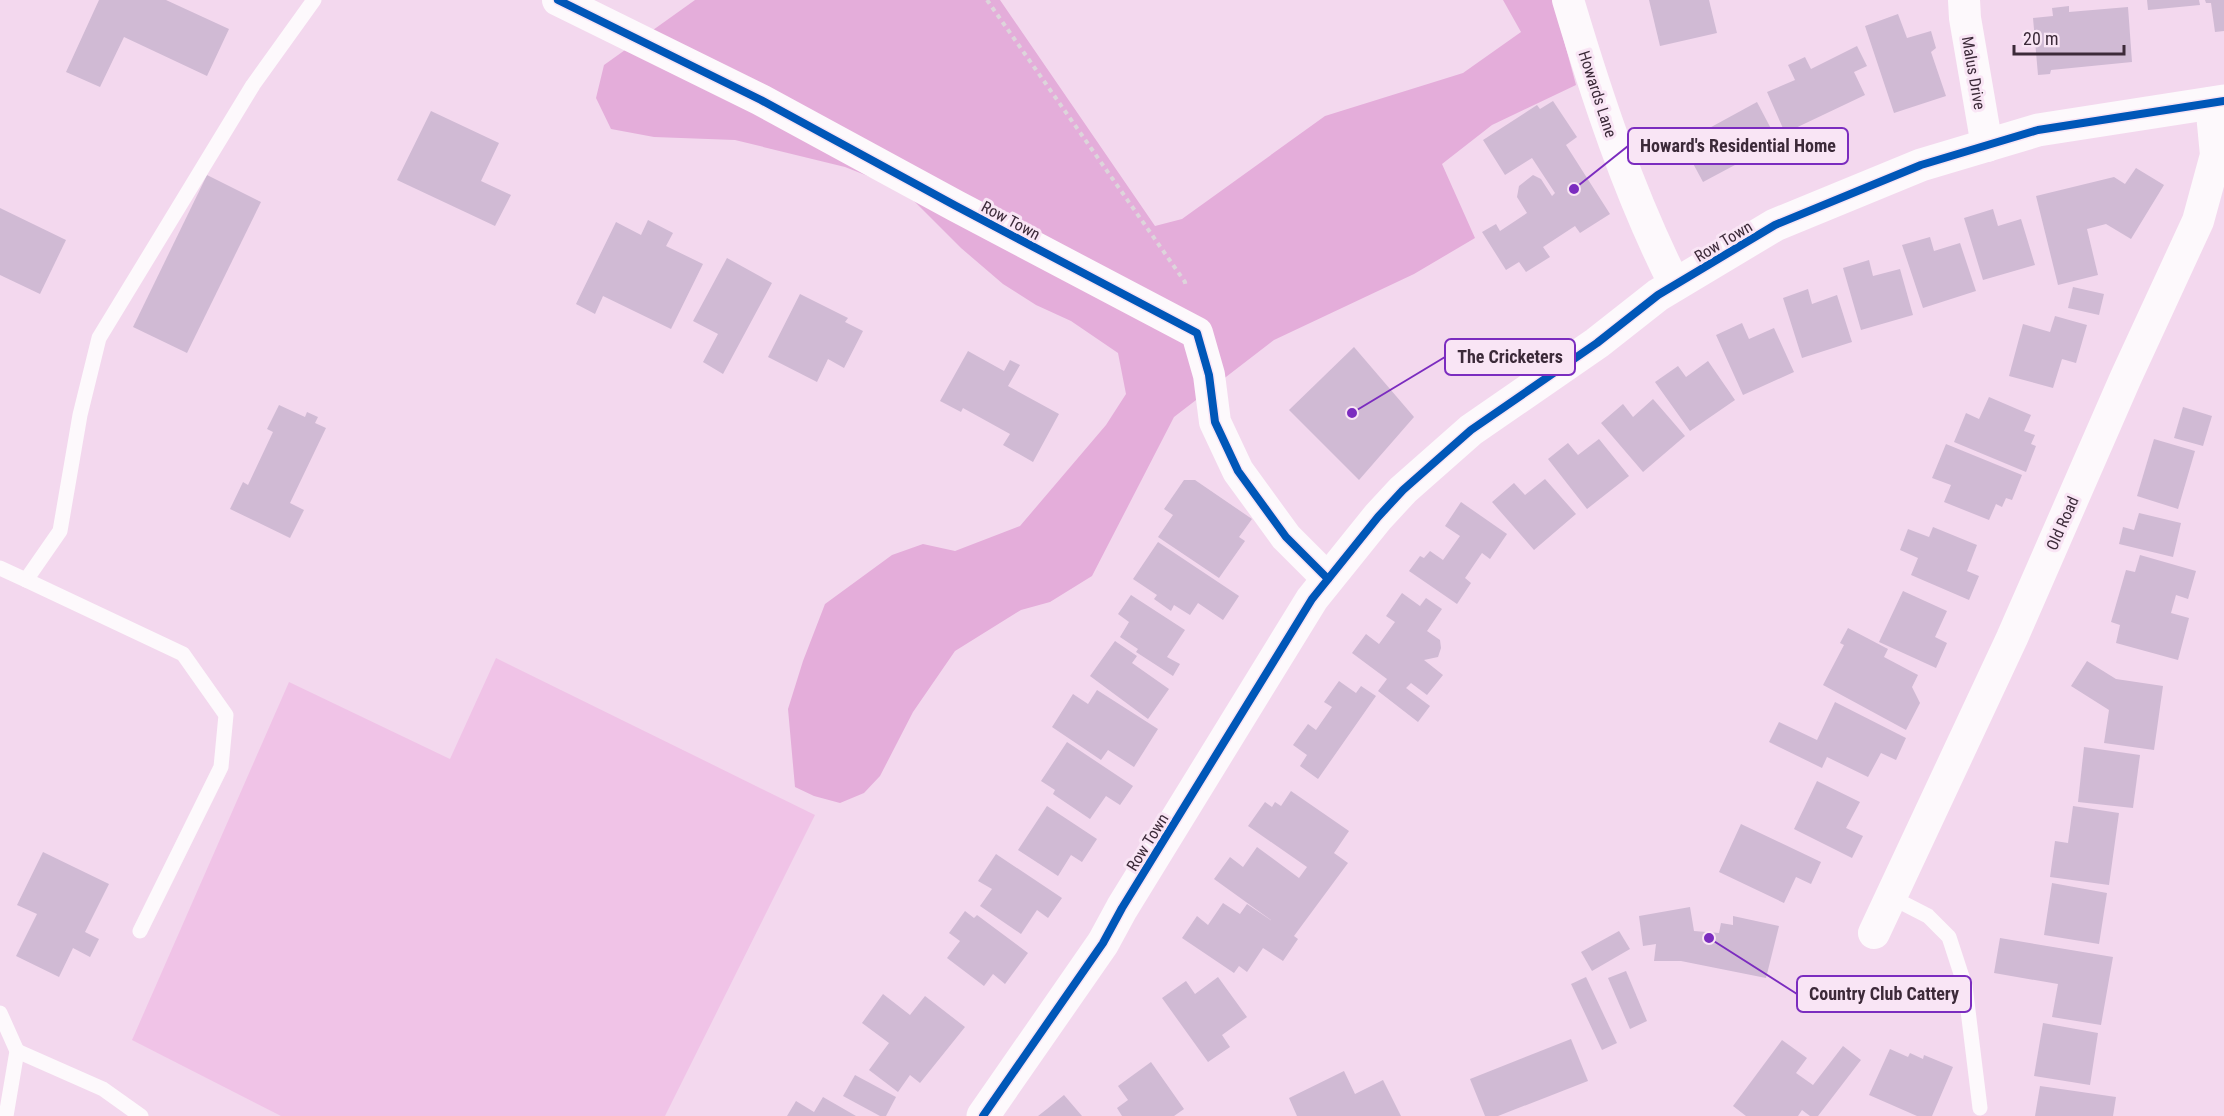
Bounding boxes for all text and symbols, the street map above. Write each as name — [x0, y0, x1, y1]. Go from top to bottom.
scale bar — [2014, 18, 2124, 56]
text: 20 m — [2023, 28, 2058, 49]
street label: Malus Drive — [1958, 35, 1989, 111]
street label: Howards Lane — [1575, 48, 1620, 140]
callout: Howard's Residential Home — [1628, 128, 1848, 164]
text: Howard's Residential Home — [1640, 135, 1836, 156]
street label: Row Town — [978, 197, 1043, 244]
street label: Row Town — [1691, 217, 1756, 266]
callout: The Cricketers — [1445, 339, 1575, 375]
text: The Cricketers — [1457, 346, 1563, 367]
street label: Old Road — [2042, 493, 2083, 553]
street label: Row Town — [1122, 810, 1172, 874]
callout: Country Club Cattery — [1797, 976, 1971, 1012]
text: Country Club Cattery — [1809, 983, 1959, 1004]

